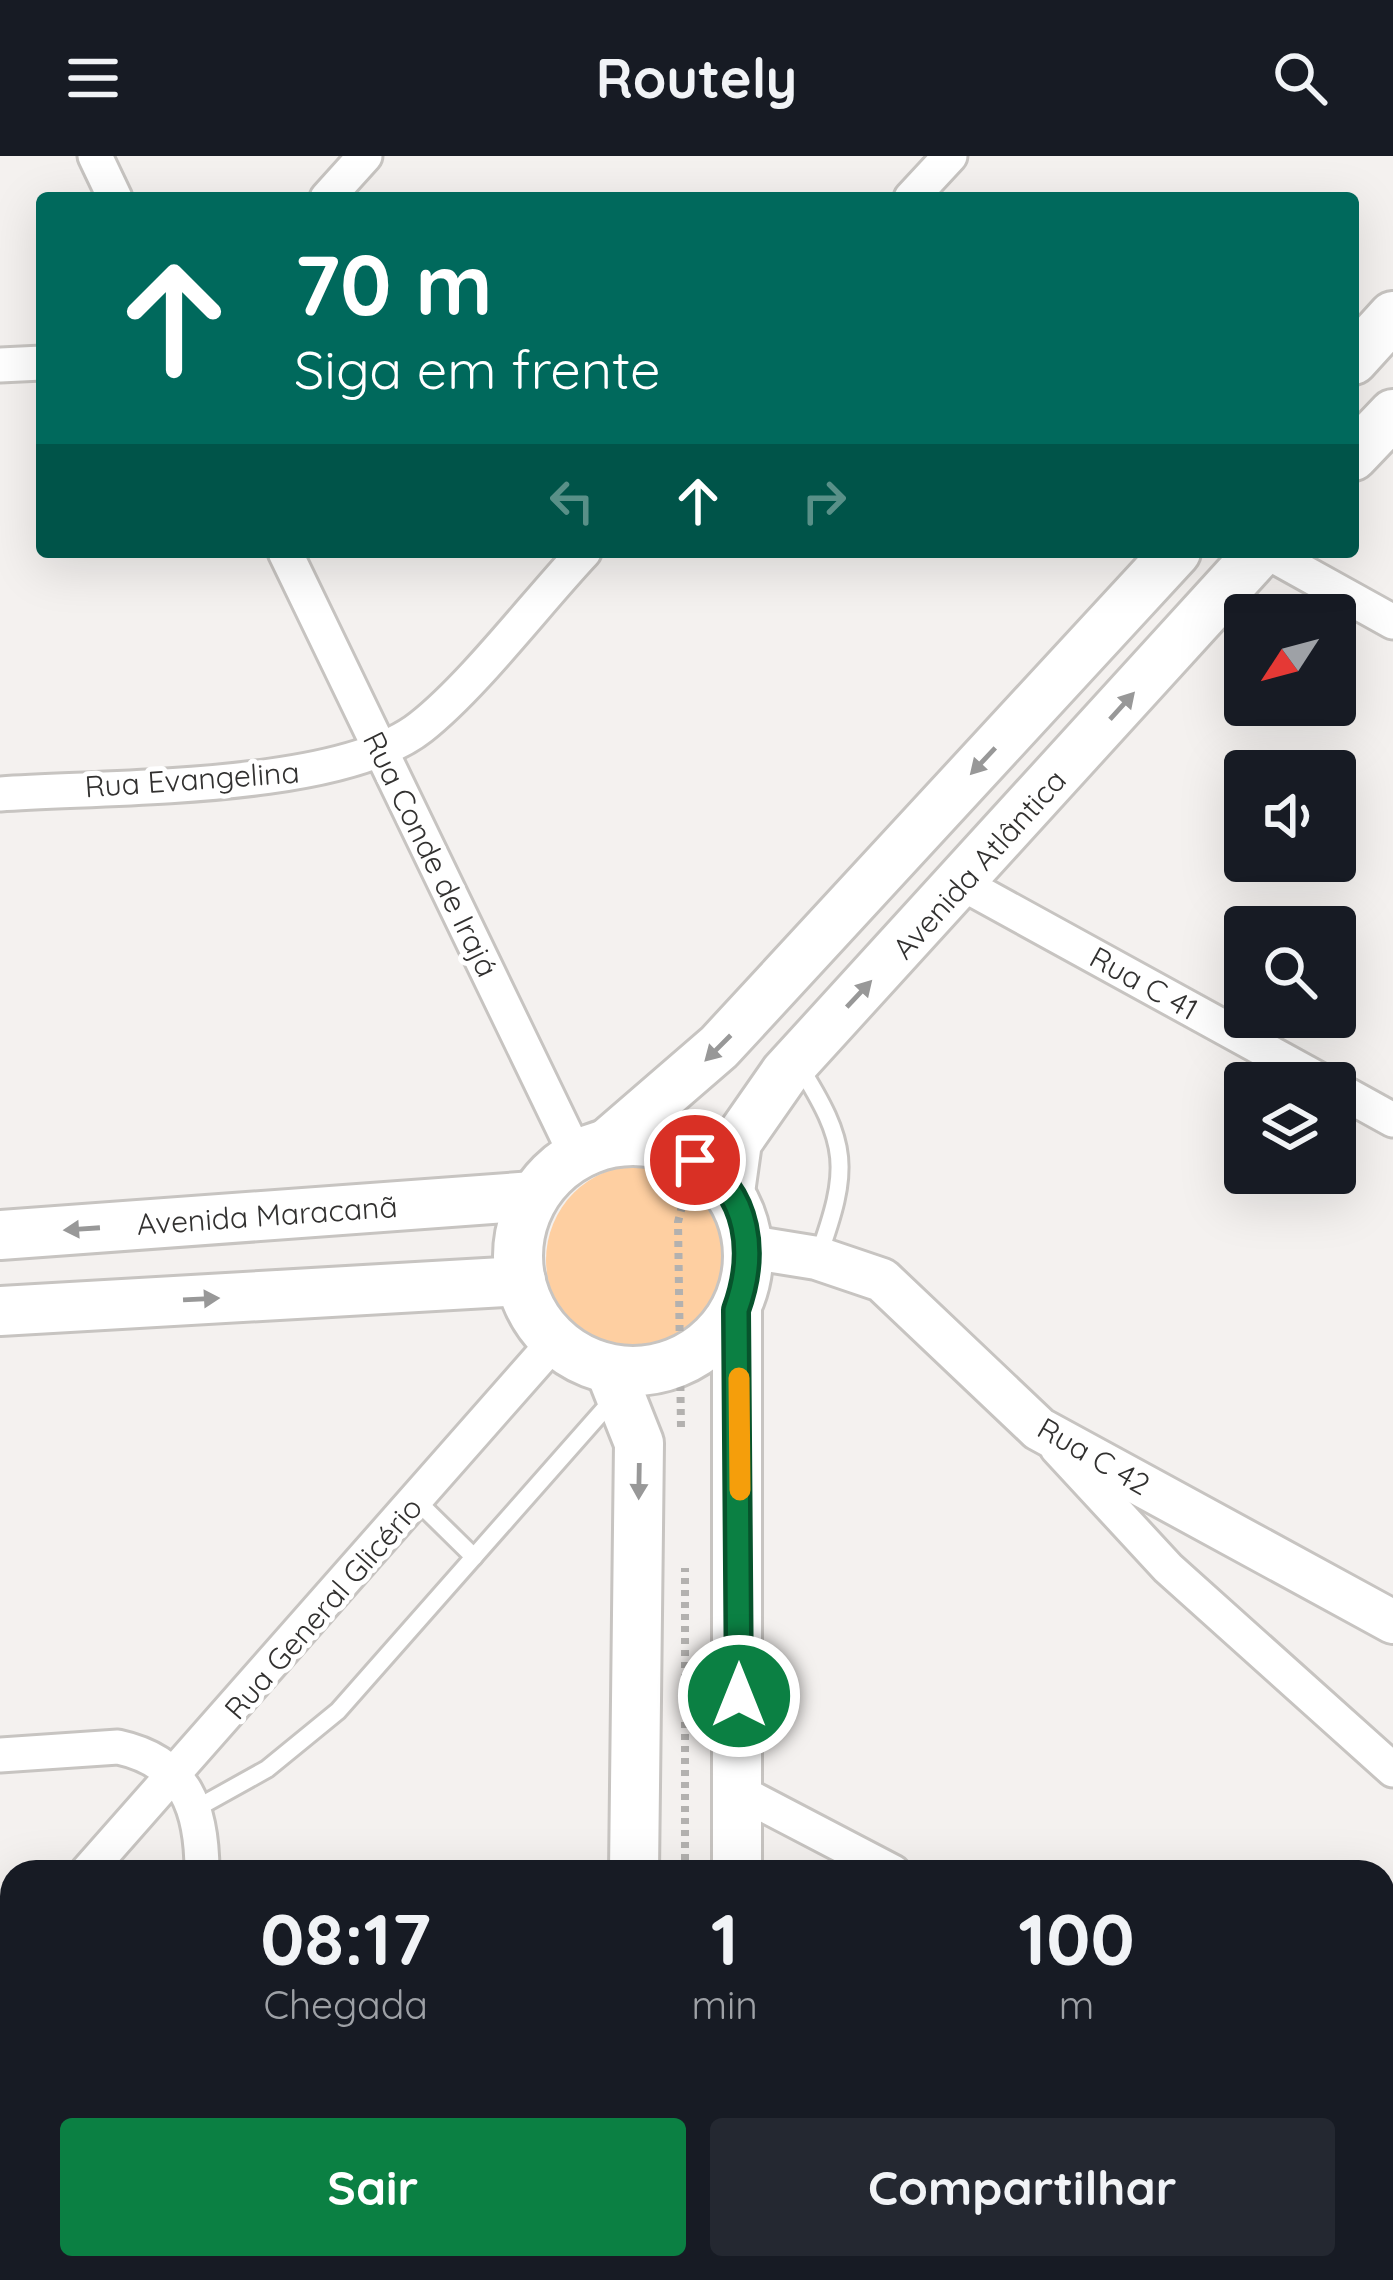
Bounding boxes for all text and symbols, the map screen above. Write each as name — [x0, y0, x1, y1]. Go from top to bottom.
text: Routely — [596, 44, 797, 112]
icon: menu — [60, 45, 126, 111]
icon: search — [1267, 45, 1333, 111]
text: 70 m — [294, 231, 493, 336]
icon: ahead — [96, 240, 252, 396]
text: Siga em frente — [294, 335, 661, 403]
icon: left — [539, 468, 605, 534]
icon: ahead — [665, 468, 731, 534]
icon: right — [791, 468, 857, 534]
north arrow — [1224, 594, 1356, 726]
map controls — [1224, 594, 1356, 1194]
one-way arrow — [1108, 692, 1135, 721]
street label: Rua Conde de Irajá — [355, 725, 507, 983]
one-way arrow — [969, 747, 997, 776]
button: sound — [1224, 750, 1356, 882]
street label: Rua Evangelina — [83, 753, 301, 805]
street label: Avenida Atlântica — [884, 761, 1074, 967]
button: search — [1224, 906, 1356, 1038]
street label: Rua C 41 — [1083, 938, 1205, 1028]
one-way arrow — [844, 980, 872, 1009]
one-way arrow — [704, 1033, 732, 1061]
button: layers — [1224, 1062, 1356, 1194]
pin — [644, 1109, 746, 1211]
icon: arrive — [662, 1127, 728, 1193]
street label: Avenida Maracanã — [135, 1187, 399, 1243]
one-way arrow — [63, 1219, 101, 1238]
one-way arrow — [183, 1290, 220, 1309]
street label: Rua C 42 — [1031, 1409, 1157, 1503]
one-way arrow — [629, 1463, 648, 1501]
street label: Rua General Glicério — [216, 1489, 430, 1727]
position arrow — [676, 1633, 802, 1759]
text: 08:17 — [260, 1893, 431, 1983]
text: 1 — [711, 1893, 739, 1983]
text: 100 — [1018, 1893, 1135, 1983]
text: Chegada — [263, 1980, 428, 2029]
text: min — [691, 1980, 758, 2029]
text: m — [1059, 1980, 1094, 2029]
button: Sair — [60, 2118, 686, 2256]
button: Compartilhar — [710, 2118, 1335, 2256]

